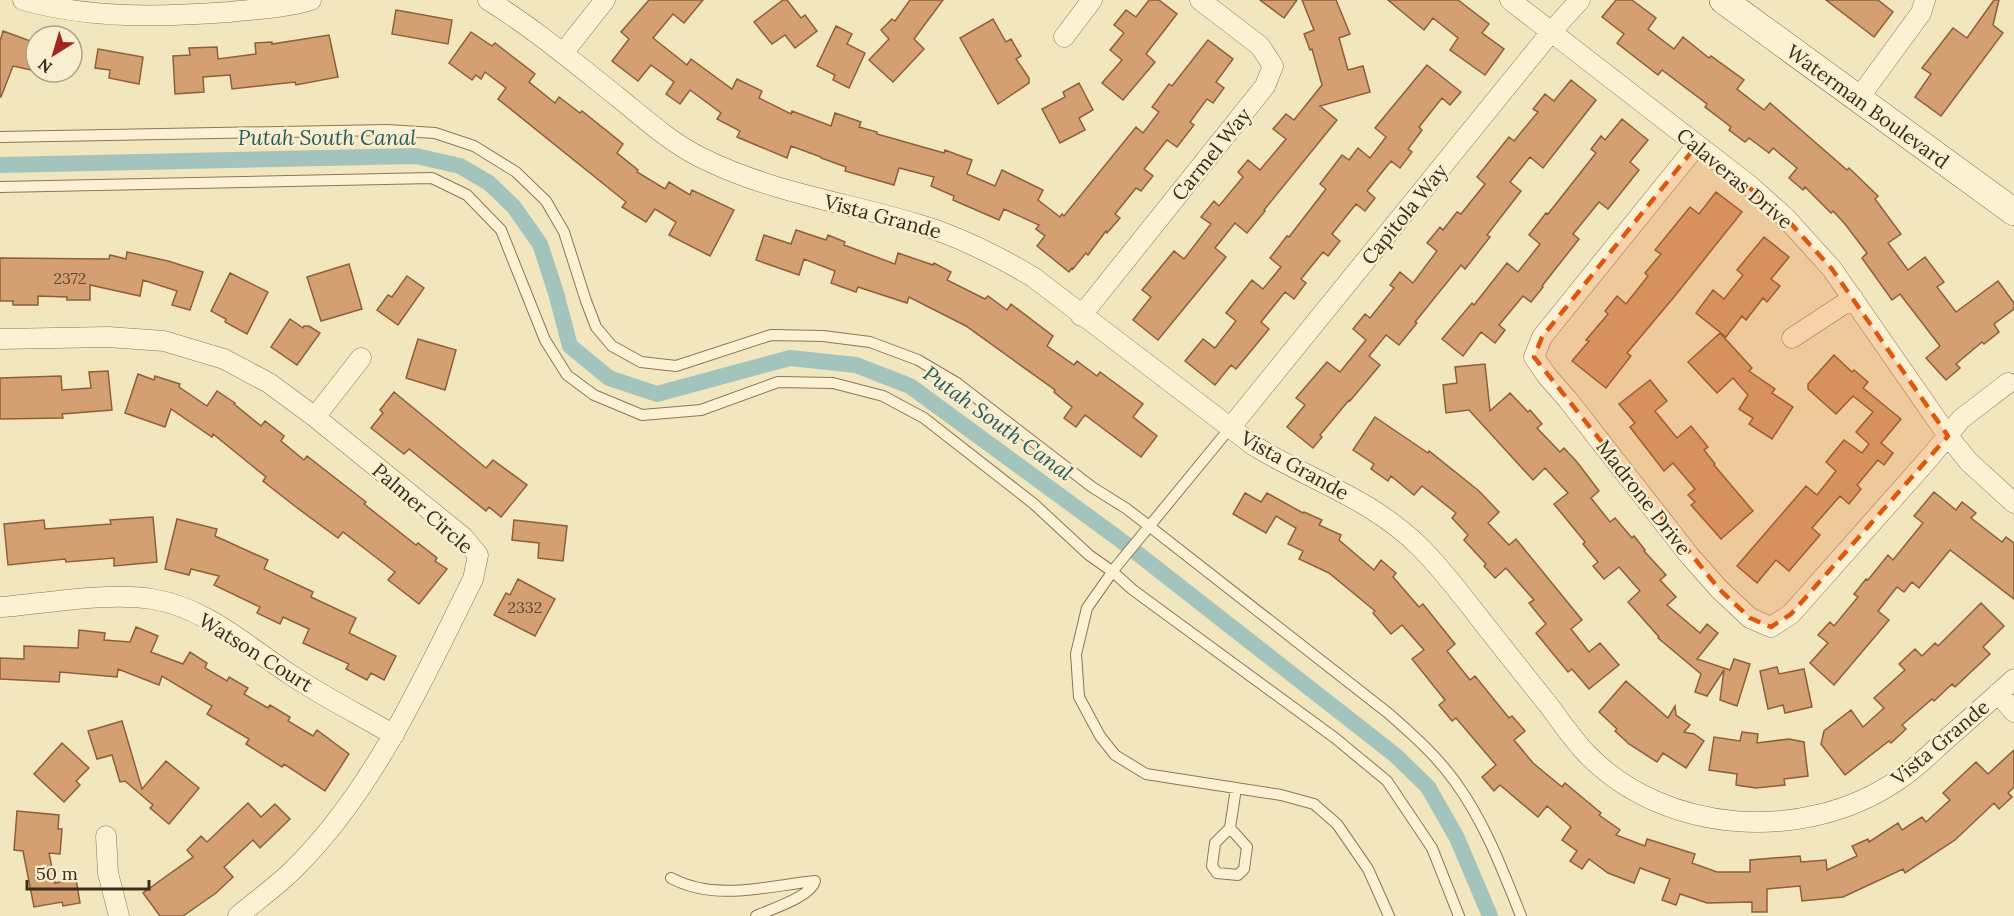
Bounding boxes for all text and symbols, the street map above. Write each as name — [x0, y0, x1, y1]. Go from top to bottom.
north arrow — [24, 24, 84, 84]
street label: Waterman Boulevard — [1782, 39, 1954, 173]
text: N — [34, 54, 56, 78]
street label: Carmel Way — [1166, 102, 1256, 205]
street label: Calaveras Drive — [1672, 122, 1798, 234]
water label: Putah South Canal — [238, 124, 416, 151]
street label: Capitola Way — [1356, 158, 1453, 269]
street label: Vista Grande — [821, 188, 944, 244]
house number: 2372 — [54, 268, 86, 288]
water label: Putah South Canal — [918, 360, 1078, 486]
street label: Vista Grande — [1236, 425, 1354, 505]
street label: Madrone Drive — [1591, 434, 1697, 560]
street label: Palmer Circle — [367, 457, 479, 559]
house number: 2332 — [508, 597, 542, 617]
street label: Watson Court — [194, 607, 318, 697]
street label: Vista Grande — [1885, 694, 1994, 791]
scale bar — [27, 853, 148, 891]
text: 50 m — [36, 862, 78, 885]

